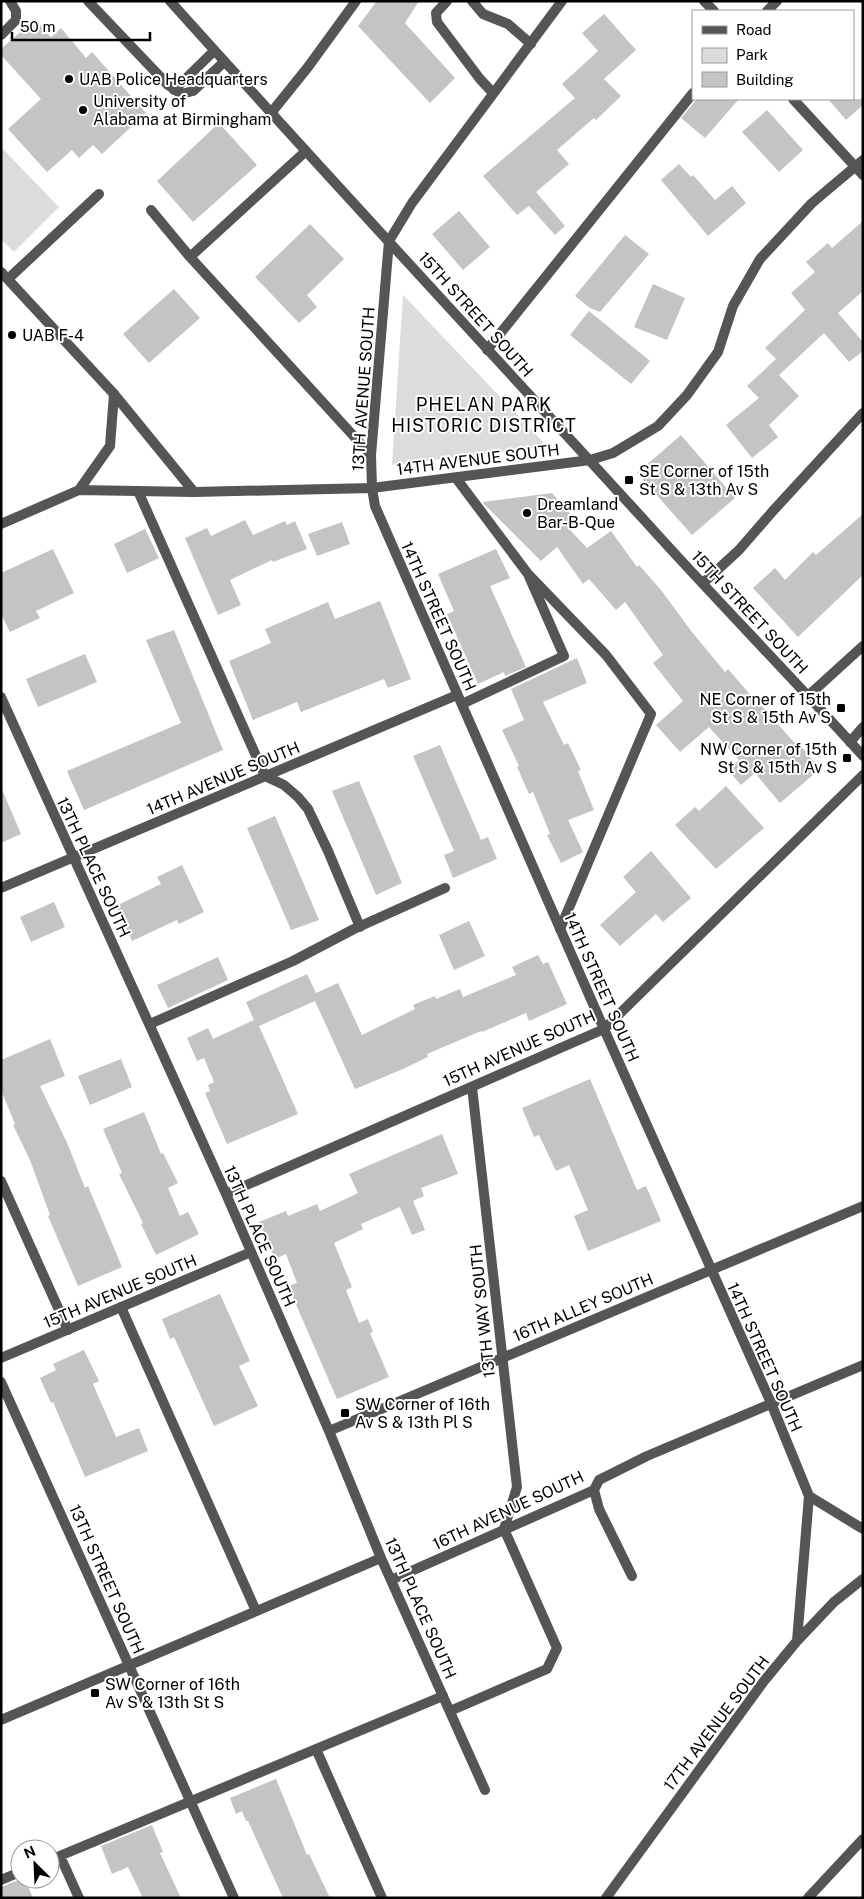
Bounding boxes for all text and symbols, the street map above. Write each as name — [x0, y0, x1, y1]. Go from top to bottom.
scale bar — [12, 10, 150, 42]
legend — [692, 10, 854, 100]
text: 50 m — [20, 18, 55, 35]
text: Road — [736, 21, 772, 38]
text: Park — [736, 46, 768, 63]
place label: UAB Police Headquarters — [79, 70, 268, 89]
text: Building — [736, 71, 794, 88]
marker: UAB Police Headquarters — [63, 73, 75, 85]
place label: University of Alabama at Birmingham — [93, 92, 271, 129]
marker: University of Alabama at Birmingham — [77, 104, 89, 116]
street label: 15TH STREET SOUTH — [414, 248, 537, 381]
street label: 13TH AVENUE SOUTH — [348, 306, 379, 472]
place label: UAB F-4 — [22, 326, 84, 345]
marker: UAB F-4 — [6, 329, 18, 341]
district label: PHELAN PARK HISTORIC DISTRICT — [391, 394, 577, 436]
street label: 14TH AVENUE SOUTH — [395, 440, 561, 479]
place label: SE Corner of 15th St S & 13th Av S — [639, 462, 769, 499]
marker: SE Corner of 15th St S & 13th Av S — [623, 474, 635, 486]
place label: Dreamland Bar-B-Que — [537, 495, 618, 532]
marker: Dreamland Bar-B-Que — [521, 507, 533, 519]
street label: 14TH STREET SOUTH — [397, 539, 480, 694]
street label: 15TH STREET SOUTH — [688, 547, 812, 678]
place label: NE Corner of 15th St S & 15th Av S — [699, 690, 831, 727]
marker: NE Corner of 15th St S & 15th Av S — [835, 702, 847, 714]
street label: 14TH AVENUE SOUTH — [144, 738, 303, 819]
place label: NW Corner of 15th St S & 15th Av S — [700, 740, 837, 777]
marker: NW Corner of 15th St S & 15th Av S — [841, 752, 853, 764]
street label: 13TH PLACE SOUTH — [53, 794, 134, 940]
street label: 14TH STREET SOUTH — [560, 910, 643, 1065]
street label: 15TH AVENUE SOUTH — [440, 1006, 598, 1091]
street label: 13TH PLACE SOUTH — [220, 1163, 299, 1310]
street label: 13TH WAY SOUTH — [466, 1243, 499, 1378]
street label: 15TH AVENUE SOUTH — [41, 1251, 200, 1332]
street label: 16TH ALLEY SOUTH — [510, 1269, 656, 1346]
street label: 14TH STREET SOUTH — [723, 1280, 806, 1435]
place label: SW Corner of 16th Av S & 13th Pl S — [355, 1395, 490, 1432]
marker: SW Corner of 16th Av S & 13th Pl S — [339, 1407, 351, 1419]
street label: 16TH AVENUE SOUTH — [430, 1467, 587, 1554]
street label: 13TH STREET SOUTH — [65, 1502, 148, 1657]
street label: 13TH PLACE SOUTH — [381, 1535, 460, 1682]
street label: 17TH AVENUE SOUTH — [659, 1652, 773, 1795]
place label: SW Corner of 16th Av S & 13th St S — [105, 1675, 240, 1712]
marker: SW Corner of 16th Av S & 13th St S — [89, 1687, 101, 1699]
north arrow — [10, 1839, 60, 1889]
text: N — [21, 1843, 38, 1862]

